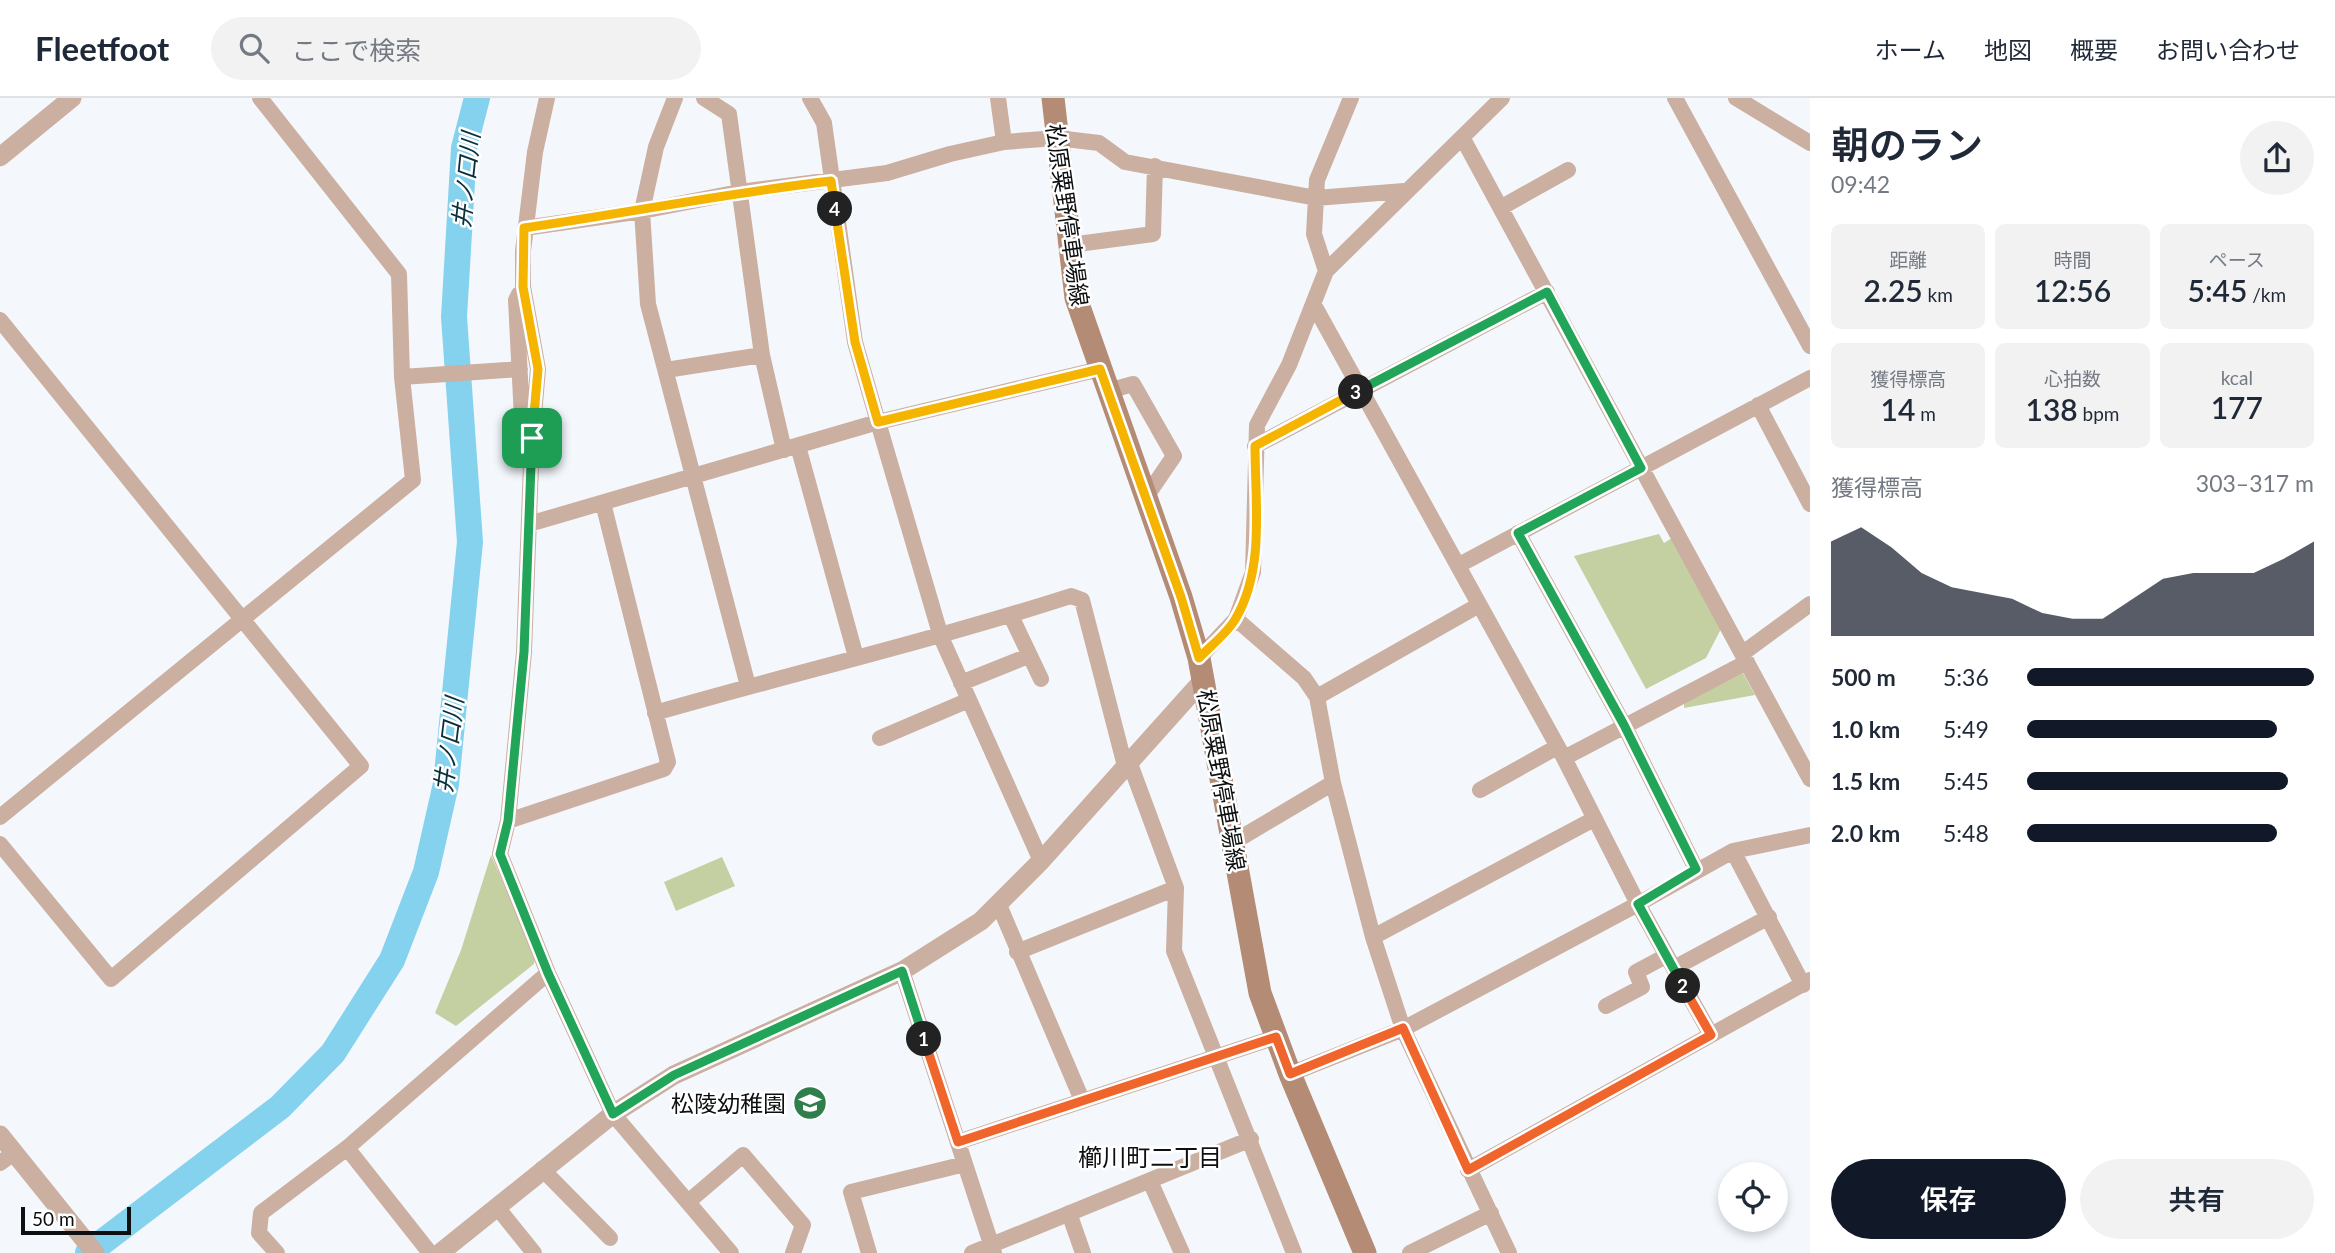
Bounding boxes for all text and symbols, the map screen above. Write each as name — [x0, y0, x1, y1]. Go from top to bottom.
search box — [211, 17, 701, 80]
text: Fleetfoot — [35, 28, 169, 68]
icon: search — [235, 29, 273, 67]
text: ここで検索 — [291, 34, 421, 66]
text: ホーム — [1875, 35, 1946, 64]
text: 地図 — [1984, 35, 2032, 64]
text: 概要 — [2070, 35, 2118, 64]
text: お問い合わせ — [2156, 35, 2300, 64]
text: 朝のラン — [1831, 121, 1983, 167]
button: share — [2240, 121, 2314, 195]
street label: 松原粟野停車場線 — [1041, 122, 1095, 308]
water label: 井ノ口川 — [446, 128, 485, 229]
text: 09:42 — [1831, 170, 1890, 198]
pin: 4 — [818, 192, 852, 226]
text: 4 — [829, 197, 840, 220]
text: 距離 — [1889, 248, 1927, 271]
text: 時間 — [2053, 248, 2092, 271]
text: ペース — [2209, 248, 2265, 271]
text: 2.25 — [1863, 272, 1923, 308]
text: 12:56 — [2034, 272, 2111, 308]
text: 5:45 — [2188, 272, 2247, 308]
text: km — [1923, 283, 1953, 306]
text: /km — [2247, 283, 2286, 306]
text: kcal — [2221, 366, 2253, 389]
text: 獲得標高 — [1870, 367, 1946, 390]
text: 心拍数 — [2044, 367, 2101, 390]
pin: 3 — [1338, 374, 1374, 410]
text: 3 — [1350, 380, 1361, 403]
text: 177 — [2211, 389, 2263, 425]
text: 14 — [1881, 391, 1915, 427]
text: 138 — [2026, 391, 2078, 427]
text: m — [1915, 402, 1936, 425]
text: bpm — [2078, 402, 2119, 425]
pin — [502, 408, 562, 468]
icon: arrive — [513, 419, 551, 457]
text: 303–317 m — [2196, 469, 2314, 497]
text: 獲得標高 — [1831, 473, 1923, 501]
text: 500 m — [1831, 663, 1896, 691]
text: 5:36 — [1943, 663, 1989, 691]
street label: 松原粟野停車場線 — [1192, 687, 1252, 873]
water label: 井ノ口川 — [428, 693, 469, 794]
text: 1.0 km — [1831, 715, 1900, 743]
text: 5:49 — [1943, 715, 1989, 743]
text: 1.5 km — [1831, 767, 1900, 795]
text: 5:45 — [1943, 767, 1989, 795]
text: 2.0 km — [1831, 819, 1900, 847]
text: 5:48 — [1943, 819, 1989, 847]
pin: 2 — [1666, 968, 1700, 1004]
text: 2 — [1677, 974, 1688, 997]
pin: 1 — [906, 1021, 942, 1056]
text: 1 — [918, 1027, 929, 1050]
school or university icon: 松陵幼稚園 — [791, 1084, 829, 1122]
place label: 松陵幼稚園 — [671, 1089, 786, 1117]
district label: 櫛川町二丁目 — [1078, 1142, 1222, 1171]
button: 保存 — [1831, 1159, 2066, 1239]
button: 共有 — [2080, 1159, 2314, 1239]
map controls — [1718, 1162, 1788, 1232]
button: locate — [1718, 1162, 1788, 1232]
scale bar — [21, 1204, 131, 1236]
text: 50 m — [32, 1207, 75, 1230]

